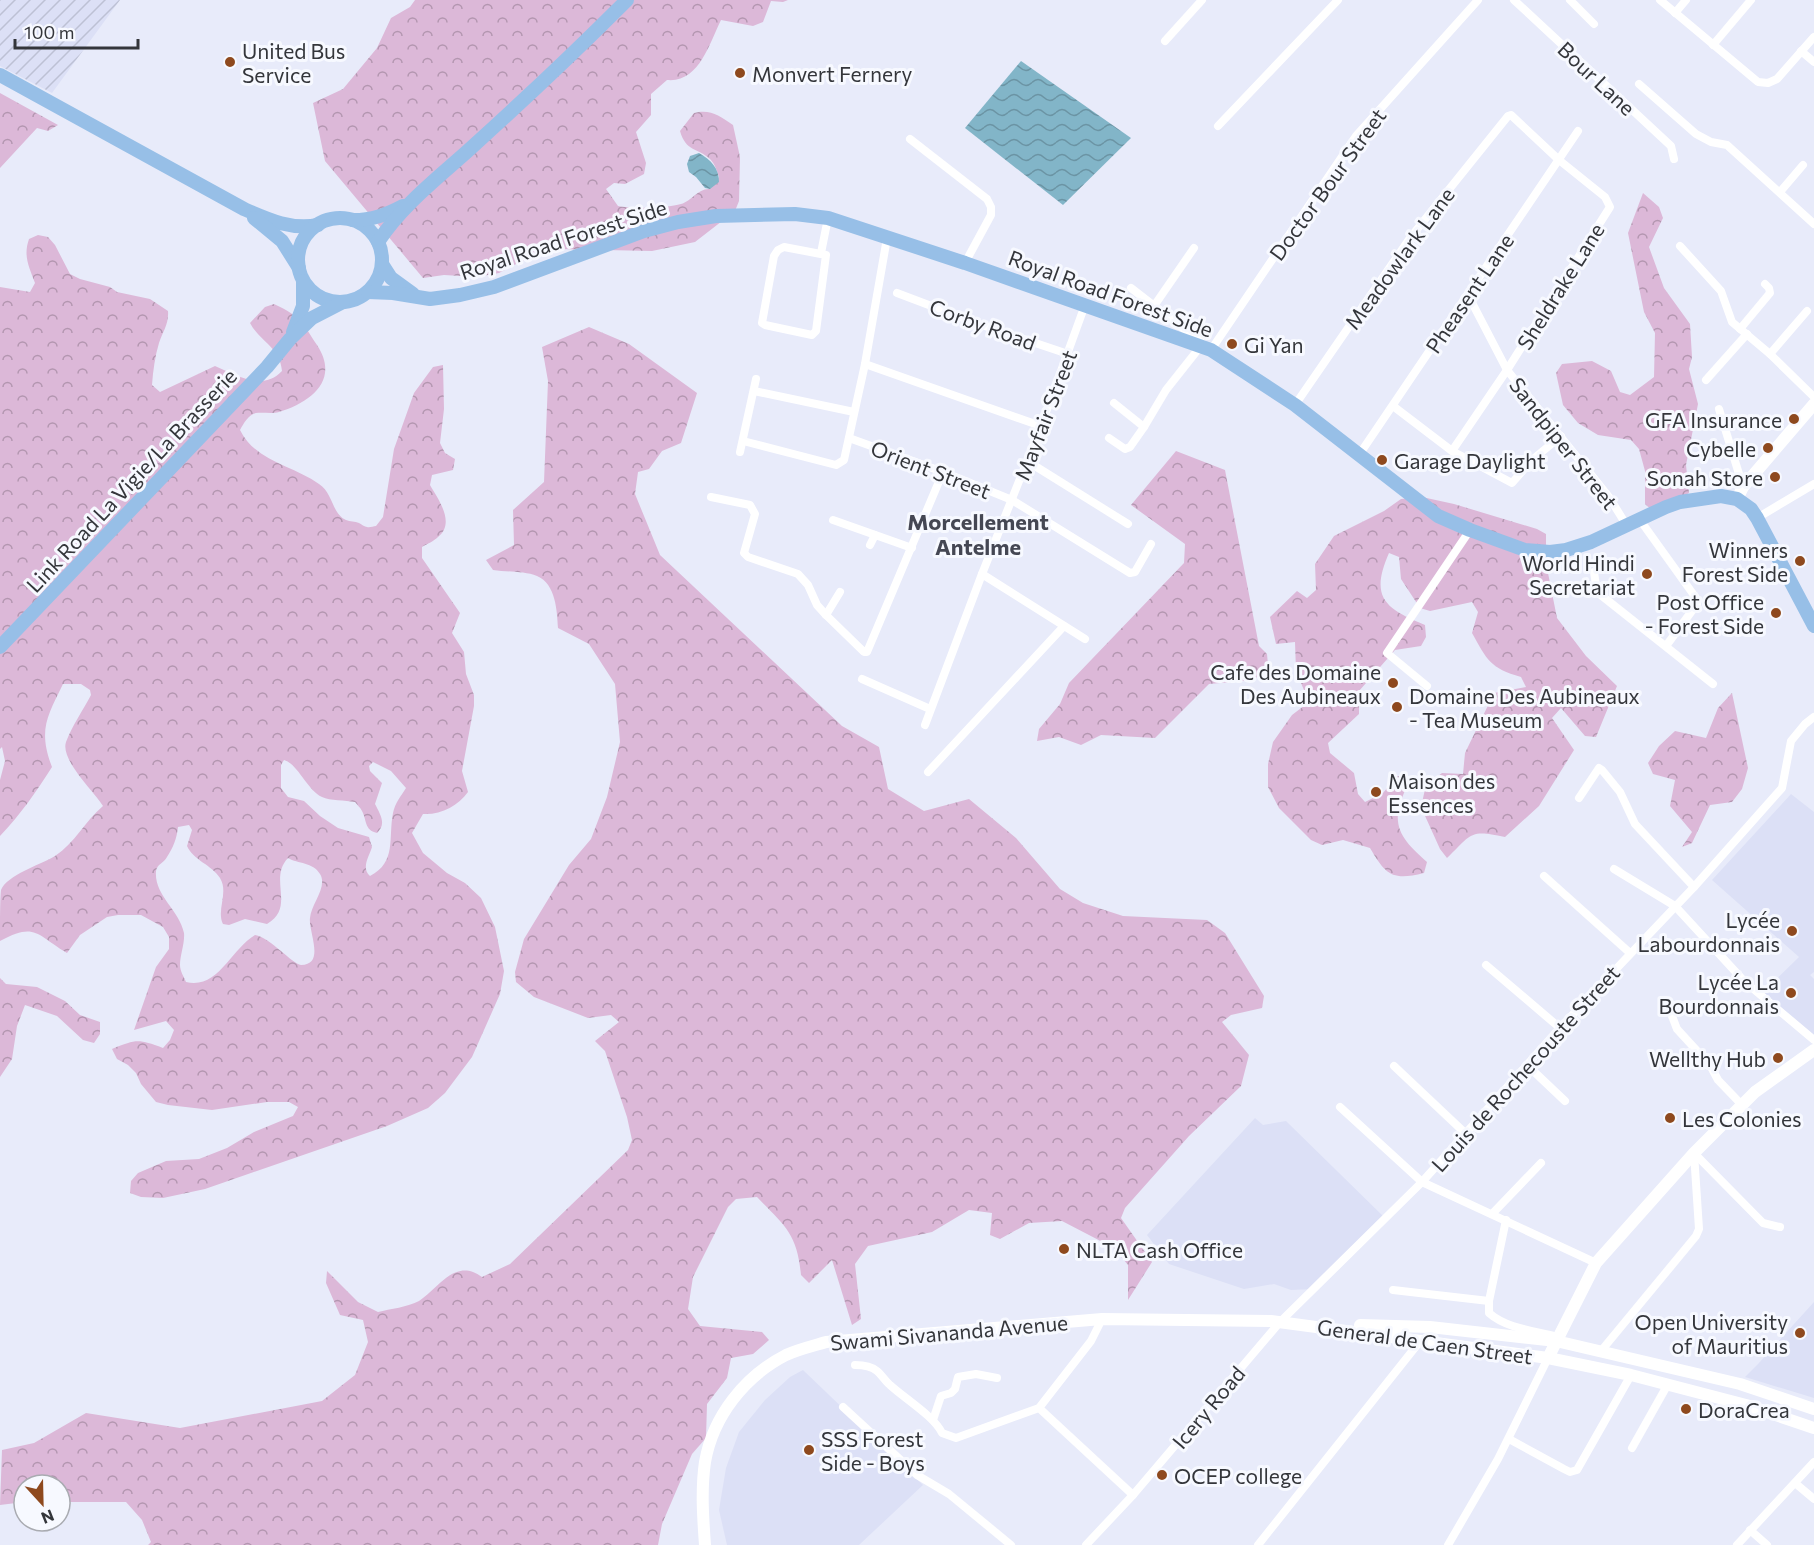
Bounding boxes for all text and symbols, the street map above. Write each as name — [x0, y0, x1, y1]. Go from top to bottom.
scale bar — [15, 12, 138, 50]
text: 100 m — [24, 21, 74, 43]
street label: Bour Lane — [1553, 36, 1641, 120]
place label: United Bus Service — [242, 38, 345, 87]
marker: United Bus Service — [223, 55, 237, 69]
place label: Monvert Fernery — [752, 61, 912, 86]
marker: Monvert Fernery — [733, 66, 747, 80]
street label: Doctor Bour Street — [1264, 103, 1390, 265]
street label: Meadowlark Lane — [1339, 182, 1459, 334]
street label: Royal Road Forest Side — [456, 194, 670, 284]
street label: Sheldrake Lane — [1511, 218, 1609, 354]
street label: Pheasent Lane — [1420, 229, 1518, 357]
street label: Royal Road Forest Side — [1005, 244, 1217, 342]
street label: Corby Road — [926, 293, 1040, 355]
place label: Gi Yan — [1244, 332, 1303, 357]
marker: Gi Yan — [1225, 337, 1239, 351]
street label: Mayfair Street — [1009, 346, 1081, 484]
street label: Link Road La Vigie/La Brasserie — [21, 363, 241, 597]
street label: Sandpiper Street — [1505, 372, 1623, 514]
place label: GFA Insurance — [1645, 407, 1782, 432]
marker: GFA Insurance — [1787, 412, 1801, 426]
street label: Orient Street — [868, 435, 994, 503]
place label: Cybelle — [1686, 436, 1756, 461]
marker: Cybelle — [1761, 441, 1775, 455]
place label: Garage Daylight — [1394, 448, 1546, 473]
marker: Garage Daylight — [1375, 453, 1389, 467]
place label: Sonah Store — [1647, 465, 1763, 490]
marker: Sonah Store — [1768, 470, 1782, 484]
district label: Morcellement Antelme — [907, 508, 1049, 560]
place label: Winners Forest Side — [1682, 537, 1788, 586]
place label: World Hindi Secretariat — [1522, 550, 1635, 599]
marker: Winners Forest Side — [1793, 554, 1807, 568]
marker: World Hindi Secretariat — [1640, 567, 1654, 581]
place label: Post Office - Forest Side — [1645, 589, 1764, 638]
marker: Post Office - Forest Side — [1769, 606, 1783, 620]
place label: Cafe des Domaine Des Aubineaux — [1210, 659, 1381, 708]
marker: Cafe des Domaine Des Aubineaux — [1386, 676, 1400, 690]
place label: Domaine Des Aubineaux - Tea Museum — [1409, 683, 1640, 732]
marker: Domaine Des Aubineaux - Tea Museum — [1390, 700, 1404, 714]
place label: Maison des Essences — [1388, 768, 1495, 817]
marker: Maison des Essences — [1369, 785, 1383, 799]
place label: Lycée Labourdonnais — [1638, 907, 1780, 956]
marker: Lycée Labourdonnais — [1785, 924, 1799, 938]
street label: Louis de Rochecouste Street — [1426, 960, 1624, 1176]
place label: Lycée La Bourdonnais — [1658, 969, 1779, 1018]
marker: Lycée La Bourdonnais — [1784, 986, 1798, 1000]
place label: Wellthy Hub — [1649, 1046, 1766, 1071]
marker: Wellthy Hub — [1771, 1051, 1785, 1065]
place label: Les Colonies — [1682, 1106, 1802, 1131]
marker: Les Colonies — [1663, 1111, 1677, 1125]
place label: NLTA Cash Office — [1076, 1237, 1243, 1262]
marker: NLTA Cash Office — [1057, 1242, 1071, 1256]
street label: Swami Sivananda Avenue — [829, 1309, 1069, 1355]
place label: Open University of Mauritius — [1635, 1309, 1788, 1358]
street label: General de Caen Street — [1316, 1314, 1534, 1368]
marker: Open University of Mauritius — [1793, 1326, 1807, 1340]
street label: Icery Road — [1166, 1361, 1250, 1453]
place label: DoraCrea — [1698, 1397, 1790, 1422]
marker: DoraCrea — [1679, 1402, 1693, 1416]
place label: SSS Forest Side - Boys — [821, 1426, 925, 1475]
marker: SSS Forest Side - Boys — [802, 1443, 816, 1457]
place label: OCEP college — [1174, 1463, 1302, 1488]
marker: OCEP college — [1155, 1468, 1169, 1482]
north arrow — [12, 1473, 72, 1533]
text: N — [39, 1506, 57, 1528]

